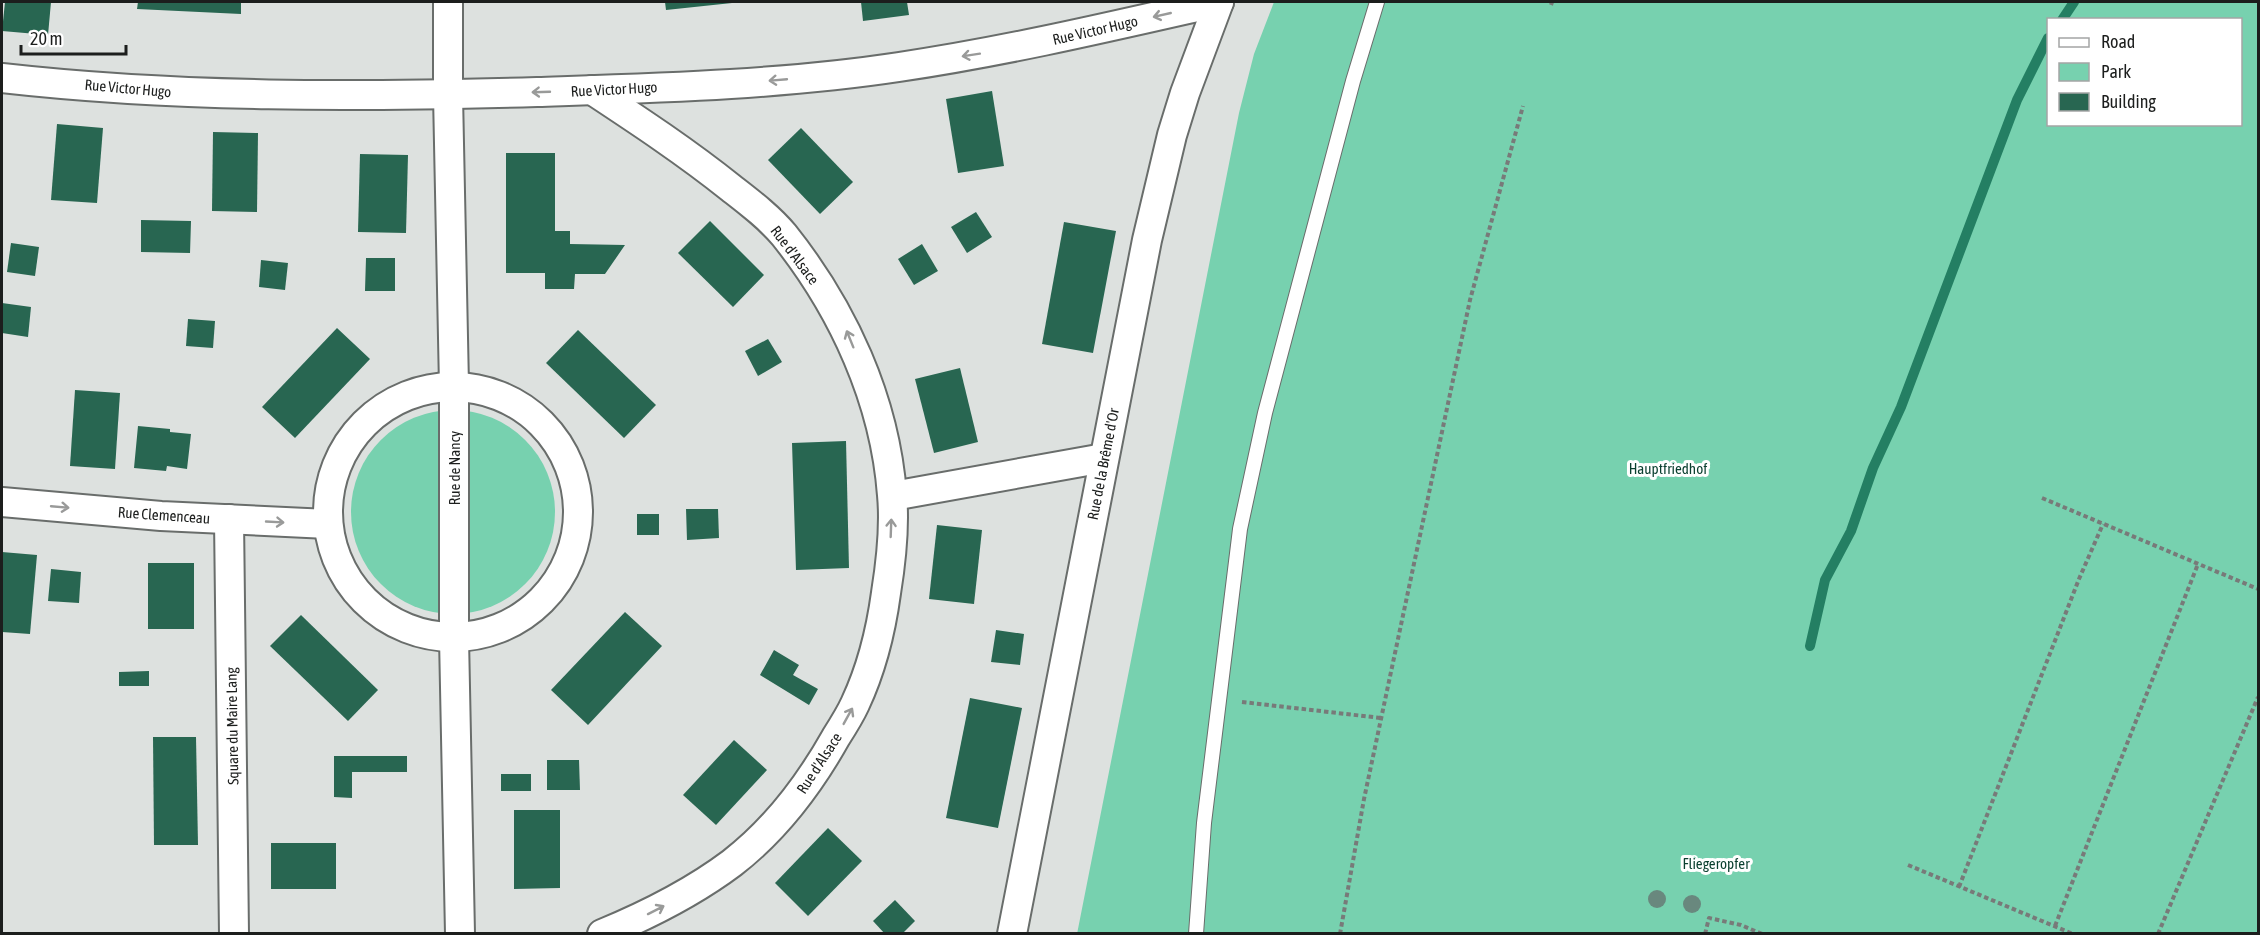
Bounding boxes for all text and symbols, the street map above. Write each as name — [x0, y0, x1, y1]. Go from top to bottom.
one-way arrow — [1152, 10, 1172, 21]
street label: Rue Victor Hugo — [1051, 12, 1139, 48]
scale bar — [21, 18, 126, 56]
legend — [2047, 18, 2242, 126]
text: 20 m — [30, 28, 62, 49]
text: Road — [2101, 31, 2135, 52]
one-way arrow — [962, 50, 981, 61]
text: Park — [2101, 61, 2131, 82]
one-way arrow — [768, 75, 788, 86]
street label: Rue Victor Hugo — [84, 76, 172, 100]
street label: Rue Victor Hugo — [570, 78, 658, 100]
one-way arrow — [531, 86, 551, 97]
text: Building — [2101, 91, 2156, 112]
street label: Rue d'Alsace — [767, 222, 823, 288]
one-way arrow — [844, 331, 855, 349]
street label: Rue de la Brême d'Or — [1084, 406, 1122, 521]
street label: Rue de Nancy — [446, 431, 463, 505]
park label: Hauptfriedhof — [1629, 460, 1707, 477]
one-way arrow — [49, 502, 69, 513]
street label: Rue Clemenceau — [117, 503, 211, 527]
one-way arrow — [265, 516, 285, 527]
one-way arrow — [886, 518, 897, 538]
street label: Square du Maire Lang — [222, 667, 242, 785]
one-way arrow — [843, 708, 855, 725]
street label: Rue d'Alsace — [793, 729, 845, 797]
park label: Fliegeropfer — [1682, 855, 1750, 872]
one-way arrow — [646, 904, 664, 915]

